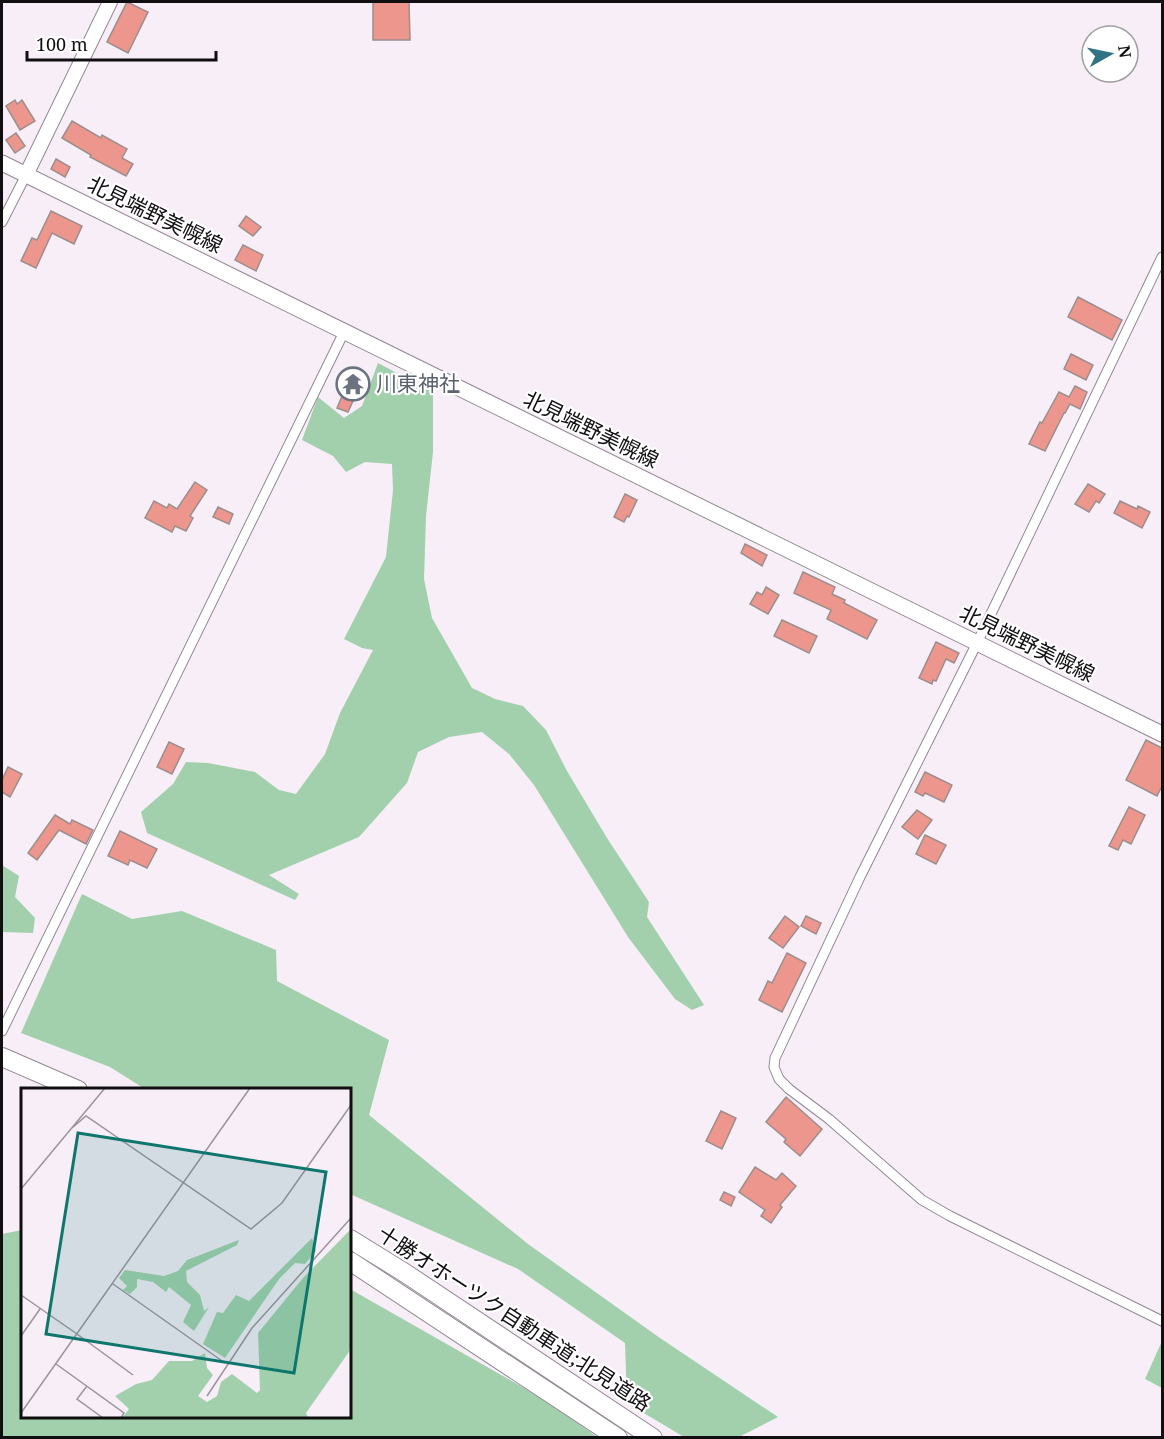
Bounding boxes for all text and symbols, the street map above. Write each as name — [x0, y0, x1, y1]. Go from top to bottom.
scale bar — [27, 24, 216, 62]
north arrow — [1080, 24, 1140, 84]
text: 100 m — [36, 32, 88, 56]
text: N — [1113, 44, 1137, 60]
street label: 北見端野美幌線 — [83, 169, 228, 259]
temple icon: 川東神社 — [335, 366, 371, 402]
place label: 川東神社 — [376, 369, 460, 397]
street label: 北見端野美幌線 — [519, 384, 664, 474]
street label: 北見端野美幌線 — [955, 598, 1100, 688]
inset map — [21, 1088, 351, 1418]
street label: 十勝オホーツク自動車道;北見道路 — [372, 1219, 657, 1417]

